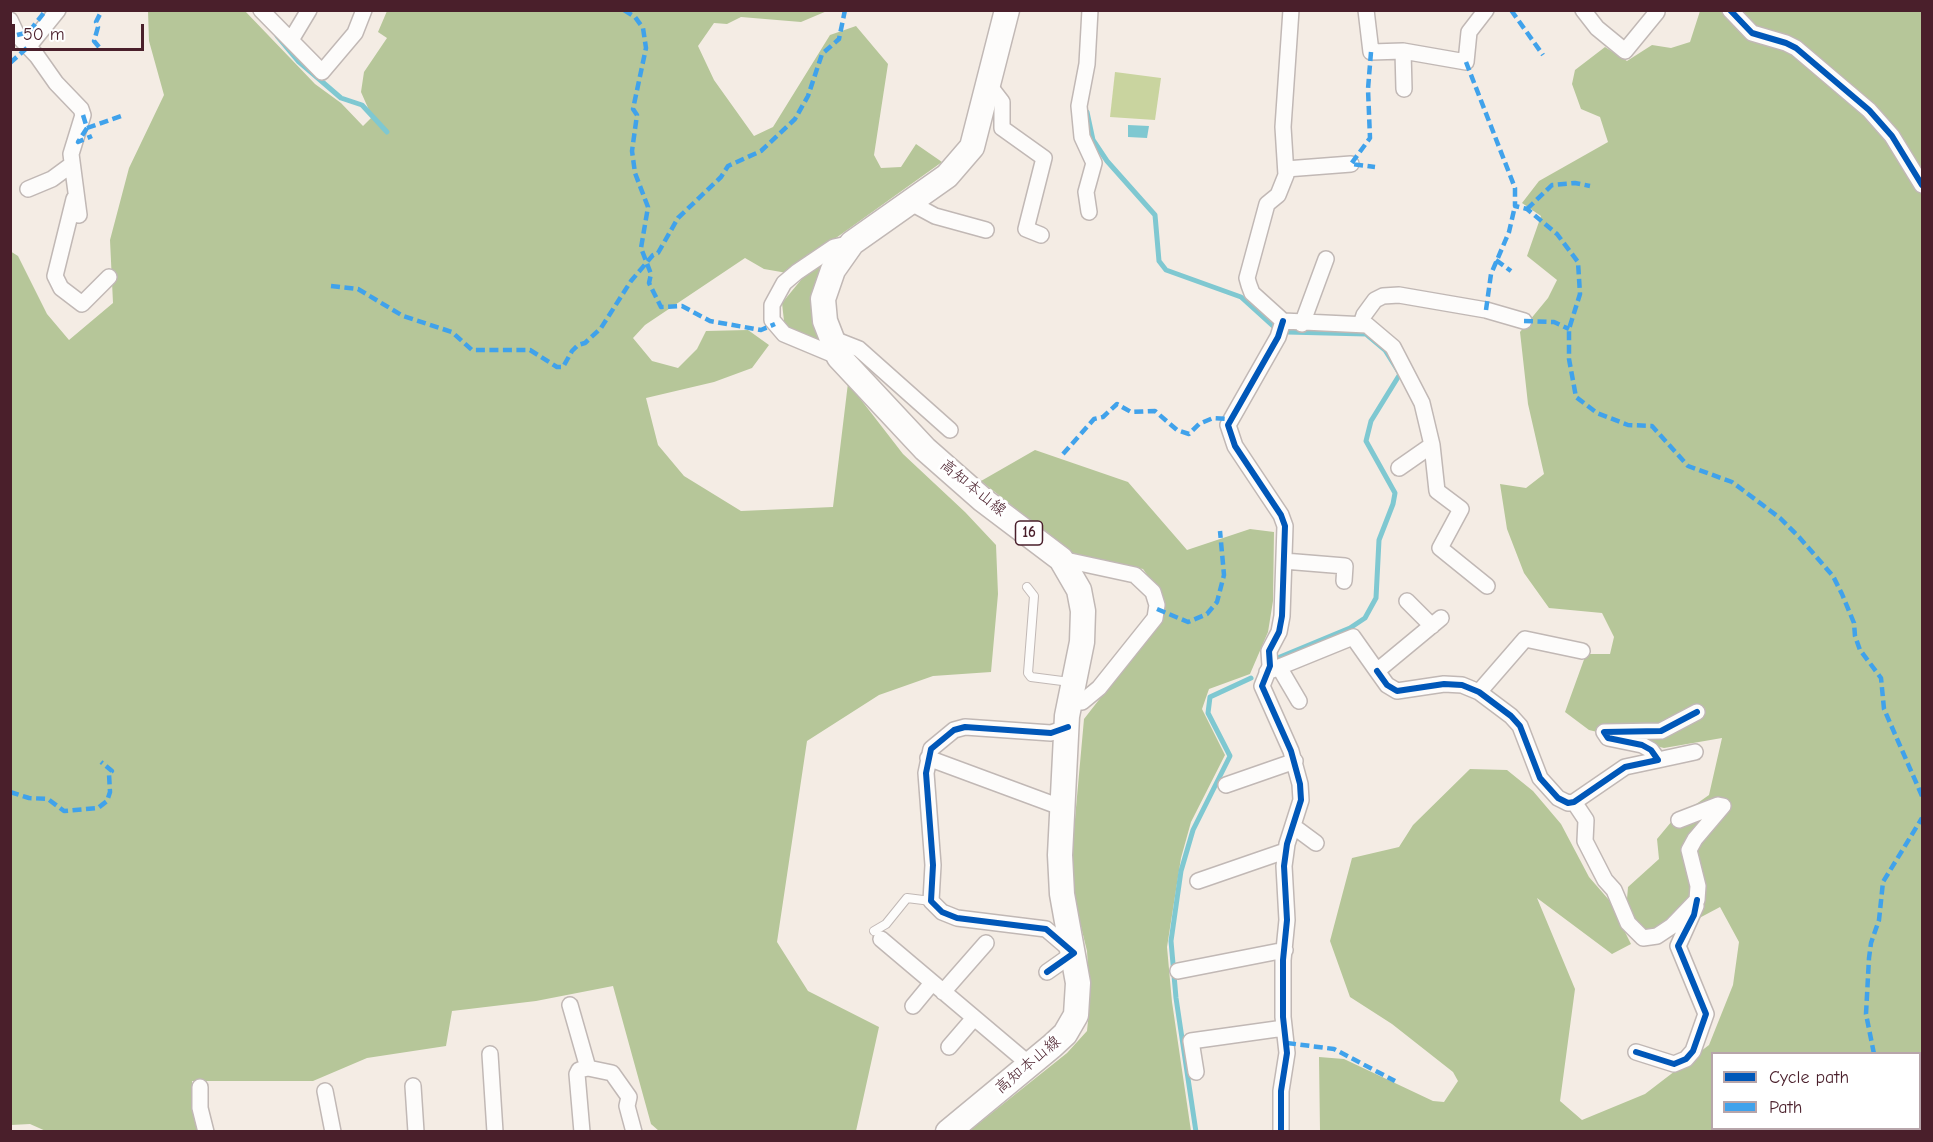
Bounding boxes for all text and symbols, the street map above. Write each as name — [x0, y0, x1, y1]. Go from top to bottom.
scale bar — [15, 12, 147, 50]
text: 50 m — [23, 24, 65, 45]
street label: 高知本山線 — [936, 455, 1010, 521]
road number: 16 — [1016, 521, 1042, 545]
street label: 高知本山線 — [991, 1032, 1065, 1098]
legend — [1711, 1052, 1921, 1130]
text: Cycle path — [1769, 1067, 1849, 1088]
text: Path — [1769, 1097, 1802, 1118]

